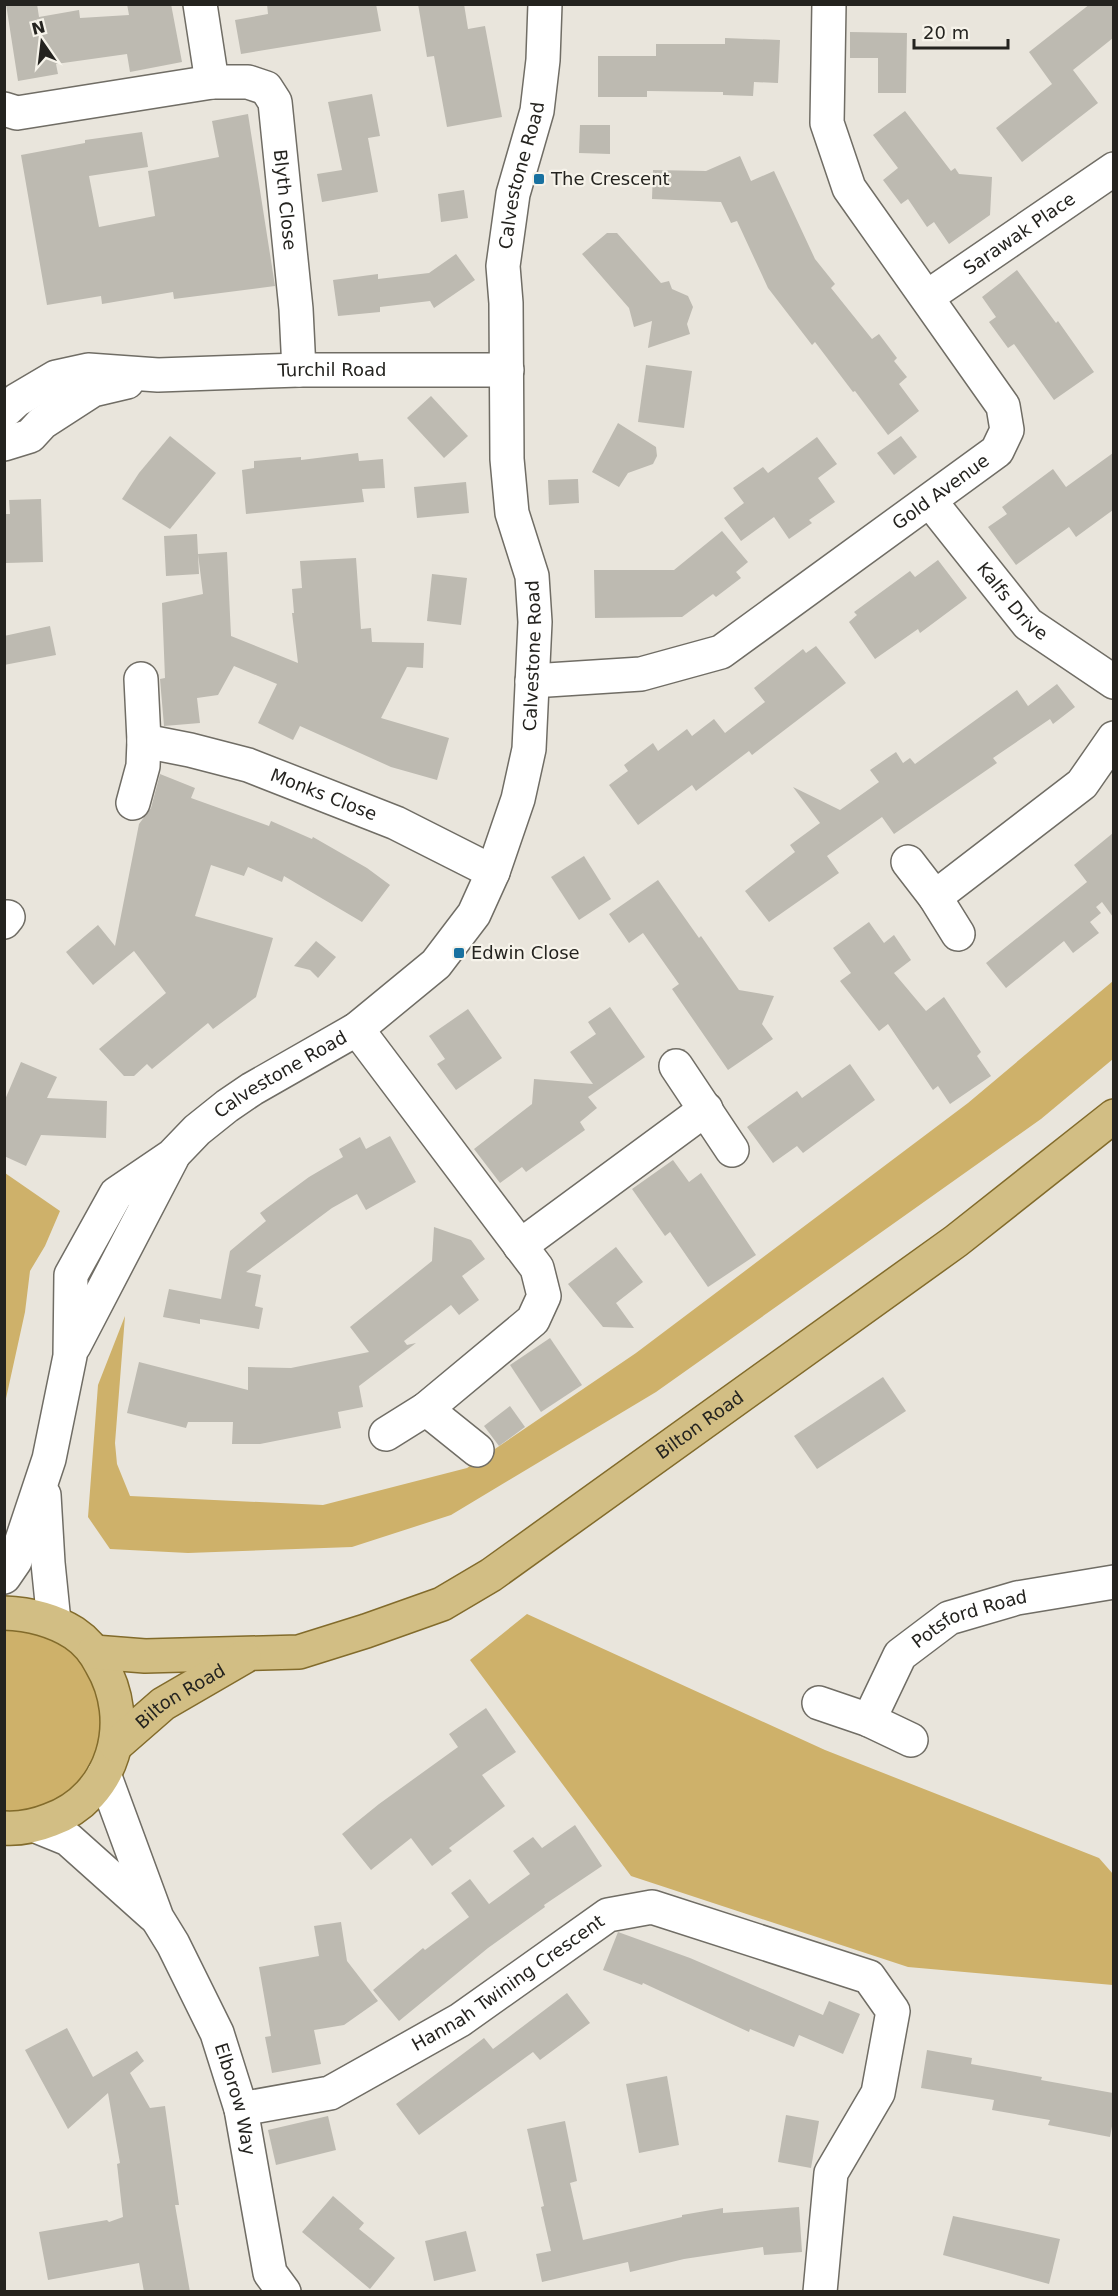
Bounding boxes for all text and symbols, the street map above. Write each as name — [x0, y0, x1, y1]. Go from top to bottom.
north arrow — [12, 12, 72, 72]
scale bar — [914, 12, 1008, 50]
text: N — [30, 17, 47, 39]
text: 20 m — [923, 22, 969, 43]
street label: Calvestone Road — [494, 101, 548, 250]
street label: Blyth Close — [270, 148, 301, 251]
place label: The Crescent — [550, 168, 670, 189]
marker: The Crescent — [532, 172, 546, 186]
street label: Sarawak Place — [959, 188, 1079, 279]
street label: Turchil Road — [276, 359, 386, 381]
street label: Gold Avenue — [888, 450, 993, 534]
street label: Kalfs Drive — [973, 558, 1052, 644]
street label: Calvestone Road — [519, 580, 545, 732]
street label: Monks Close — [268, 764, 380, 824]
place label: Edwin Close — [471, 942, 580, 963]
marker: Edwin Close — [452, 946, 466, 960]
street label: Calvestone Road — [210, 1026, 350, 1122]
street label: Bilton Road — [652, 1386, 747, 1463]
street label: Potsford Road — [908, 1586, 1028, 1652]
street label: Bilton Road — [131, 1659, 229, 1733]
street label: Hannah Twining Crescent — [408, 1910, 608, 2055]
street label: Elborow Way — [211, 2040, 260, 2157]

